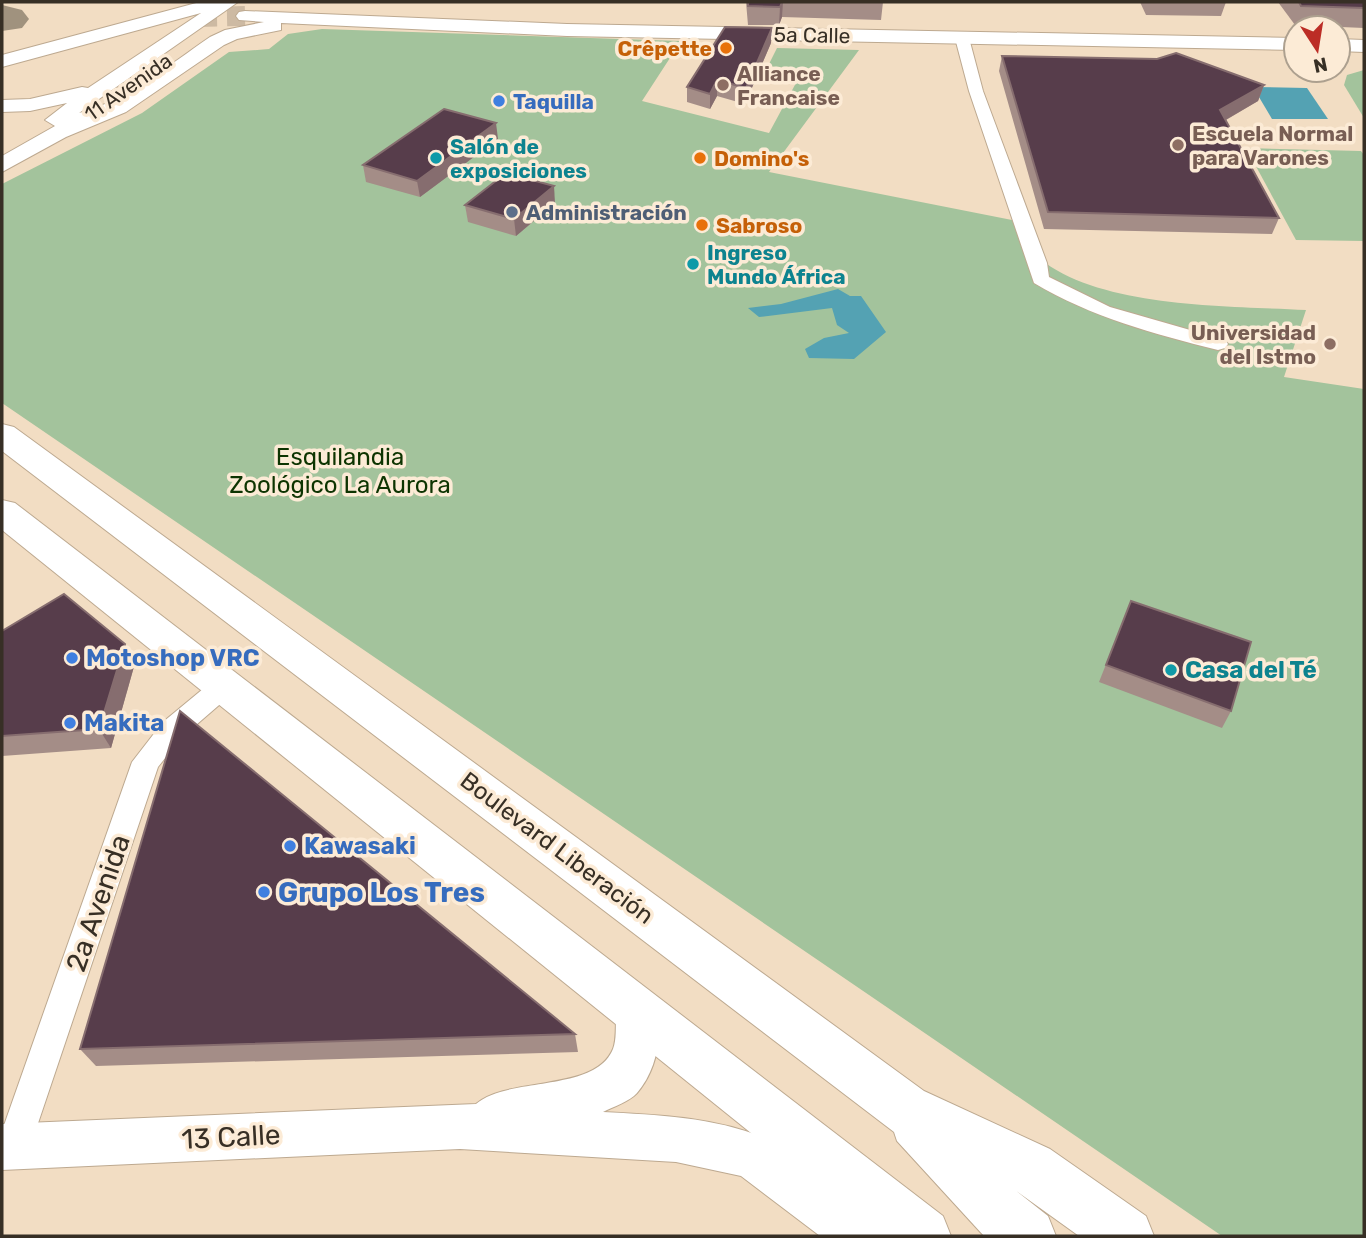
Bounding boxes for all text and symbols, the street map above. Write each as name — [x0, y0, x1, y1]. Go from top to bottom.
north arrow — [1282, 14, 1352, 84]
street label: 5a Calle — [773, 22, 851, 48]
place label: Crêpette — [618, 36, 712, 61]
marker: Crêpette — [718, 40, 734, 56]
street label: 11 Avenida — [80, 48, 176, 126]
text: N — [1311, 52, 1330, 78]
place label: Alliance Francaise — [737, 61, 840, 110]
marker: Alliance Francaise — [715, 77, 731, 93]
place label: Taquilla — [513, 89, 594, 114]
marker: Taquilla — [491, 93, 507, 109]
place label: Escuela Normal para Varones — [1192, 121, 1353, 170]
place label: Salón de exposiciones — [450, 134, 587, 183]
marker: Escuela Normal para Varones — [1170, 137, 1186, 153]
place label: Domino's — [714, 146, 809, 171]
marker: Salón de exposiciones — [428, 150, 444, 166]
marker: Domino's — [692, 150, 708, 166]
place label: Administración — [526, 200, 687, 225]
marker: Administración — [504, 204, 520, 220]
place label: Sabroso — [716, 213, 802, 238]
marker: Sabroso — [694, 217, 710, 233]
place label: Ingreso Mundo África — [707, 240, 846, 289]
marker: Ingreso Mundo África — [685, 256, 701, 272]
place label: Universidad del Istmo — [1191, 320, 1316, 369]
marker: Universidad del Istmo — [1322, 336, 1338, 352]
park label: Esquilandia Zoológico La Aurora — [229, 443, 451, 499]
place label: Motoshop VRC — [86, 644, 260, 672]
marker: Motoshop VRC — [64, 650, 80, 666]
place label: Casa del Té — [1185, 656, 1317, 684]
marker: Casa del Té — [1163, 662, 1179, 678]
place label: Makita — [84, 709, 164, 737]
marker: Makita — [62, 715, 78, 731]
street label: Boulevard Liberación — [455, 766, 659, 930]
street label: 2a Avenida — [59, 830, 137, 976]
place label: Kawasaki — [304, 832, 416, 860]
marker: Kawasaki — [282, 838, 298, 854]
place label: Grupo Los Tres — [278, 876, 485, 909]
marker: Grupo Los Tres — [256, 884, 272, 900]
street label: 13 Calle — [181, 1118, 281, 1156]

